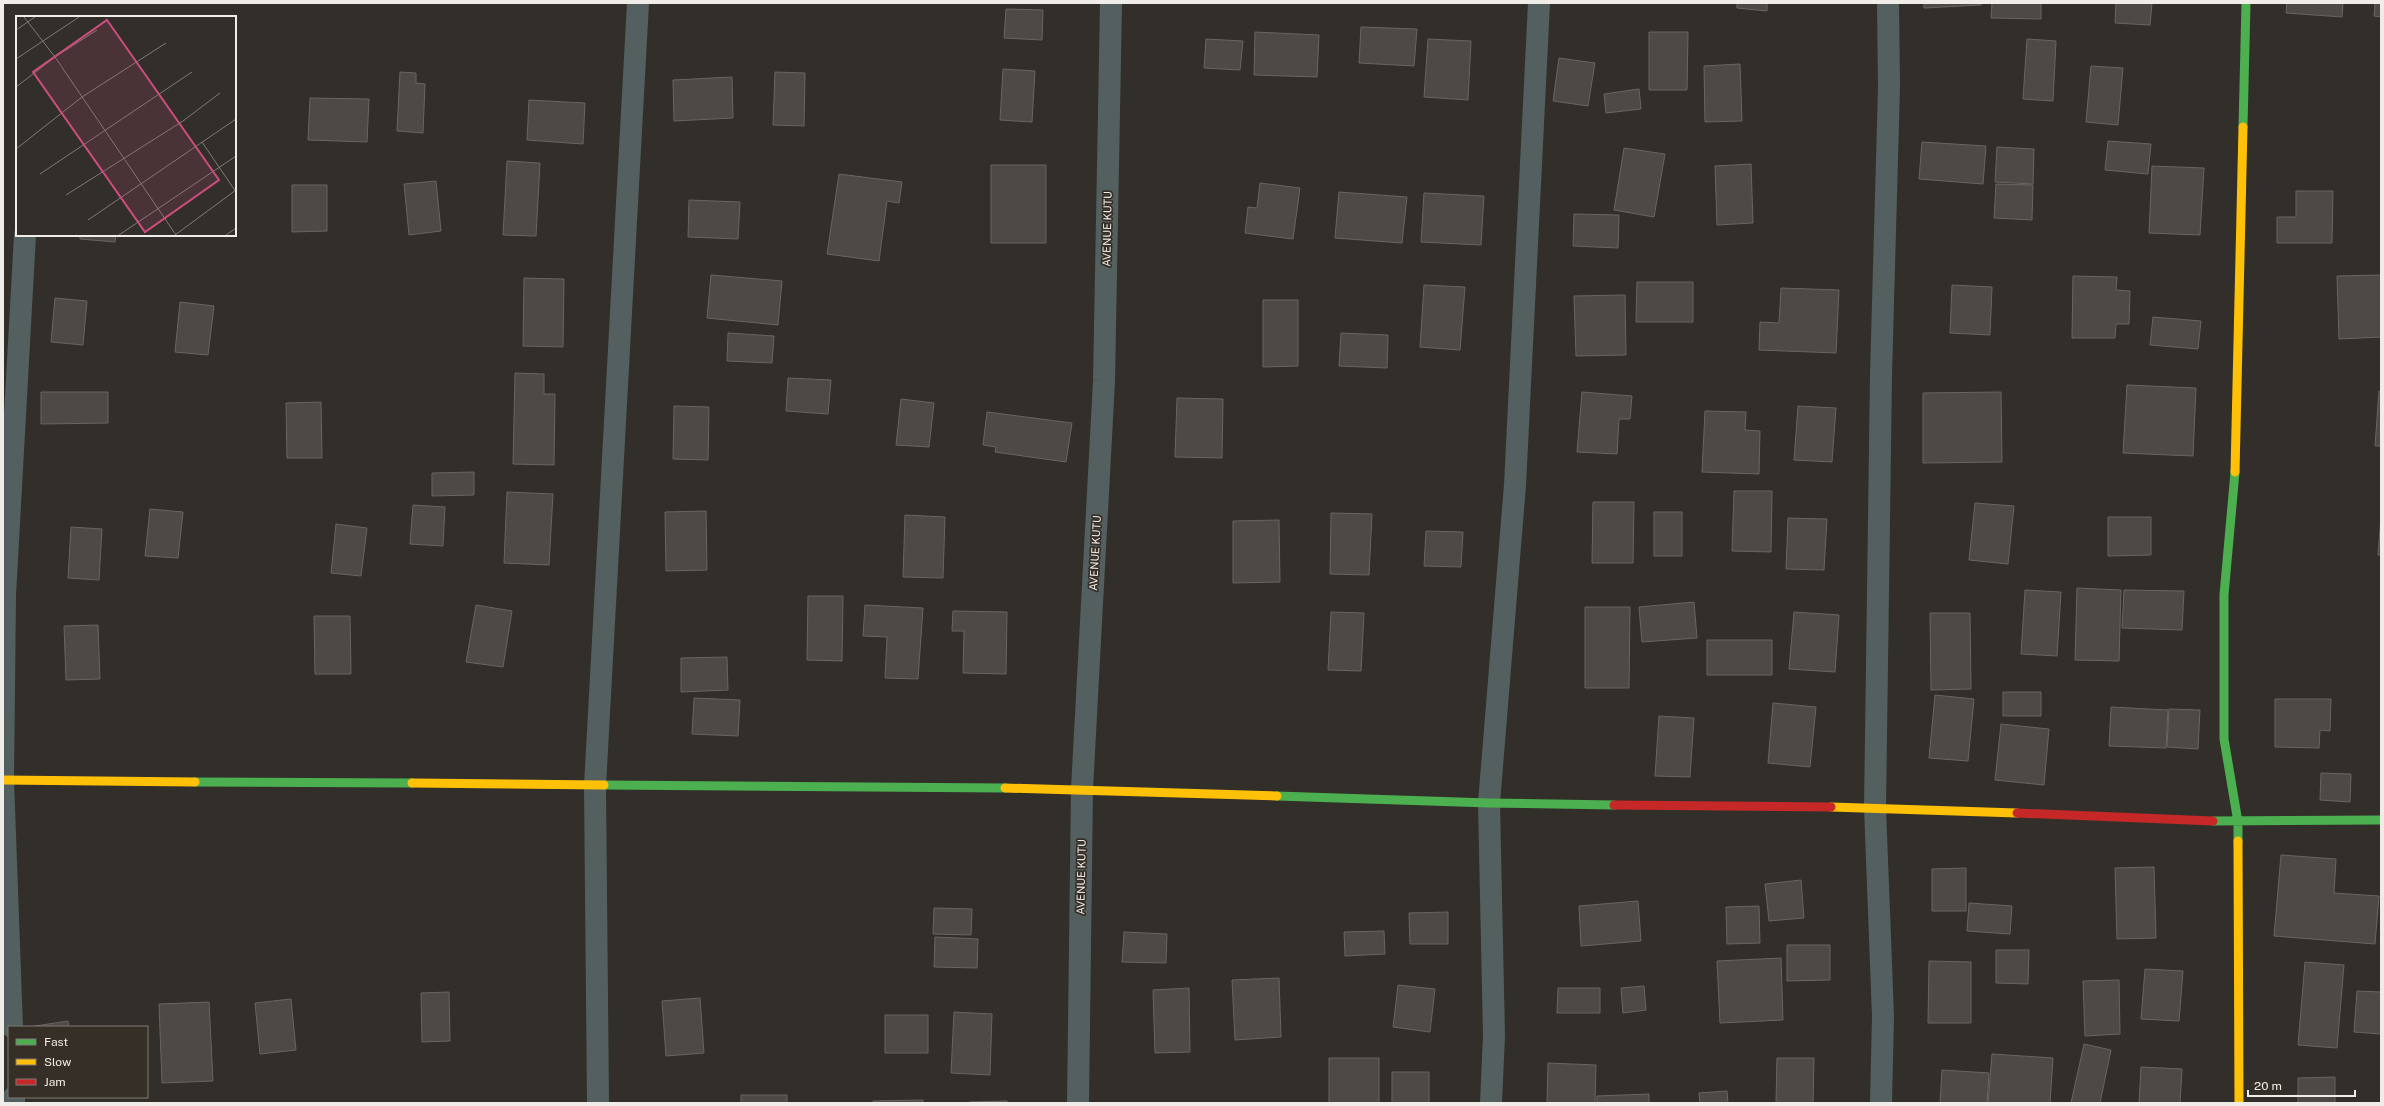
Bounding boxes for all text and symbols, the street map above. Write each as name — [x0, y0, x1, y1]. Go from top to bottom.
inset map — [16, 16, 236, 236]
street label: AVENUE KUTU — [1100, 191, 1114, 267]
street label: AVENUE KUTU — [1087, 515, 1103, 591]
street label: AVENUE KUTU — [1074, 839, 1088, 915]
legend — [8, 1026, 148, 1098]
text: Fast — [44, 1035, 69, 1049]
text: Slow — [44, 1055, 72, 1069]
scale bar — [2248, 1072, 2355, 1098]
text: Jam — [44, 1075, 66, 1089]
text: 20 m — [2254, 1079, 2282, 1093]

